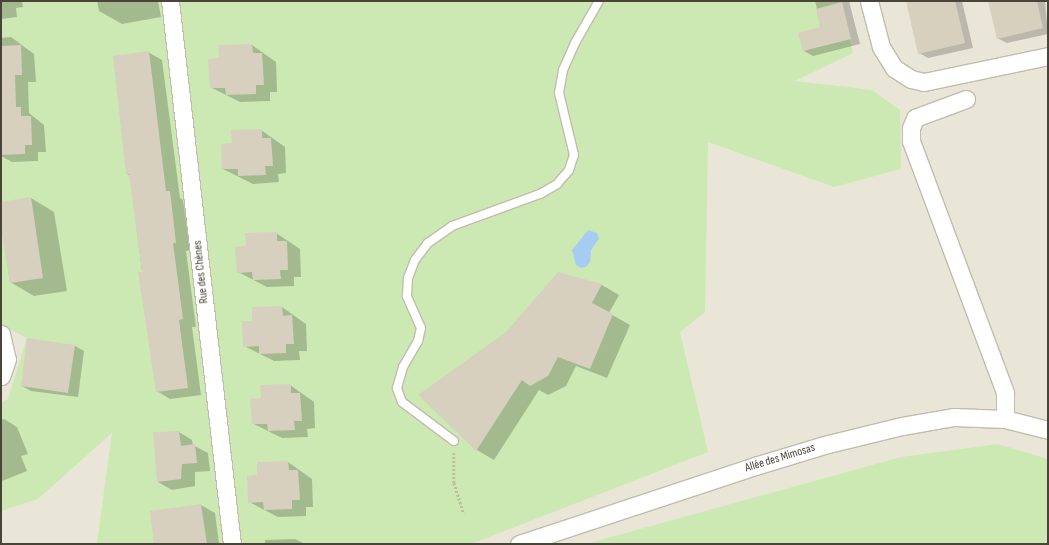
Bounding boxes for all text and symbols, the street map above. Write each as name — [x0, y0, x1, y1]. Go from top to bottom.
street label: Rue des Chènes — [191, 240, 211, 304]
street label: Allée des Mimosas — [743, 441, 817, 475]

